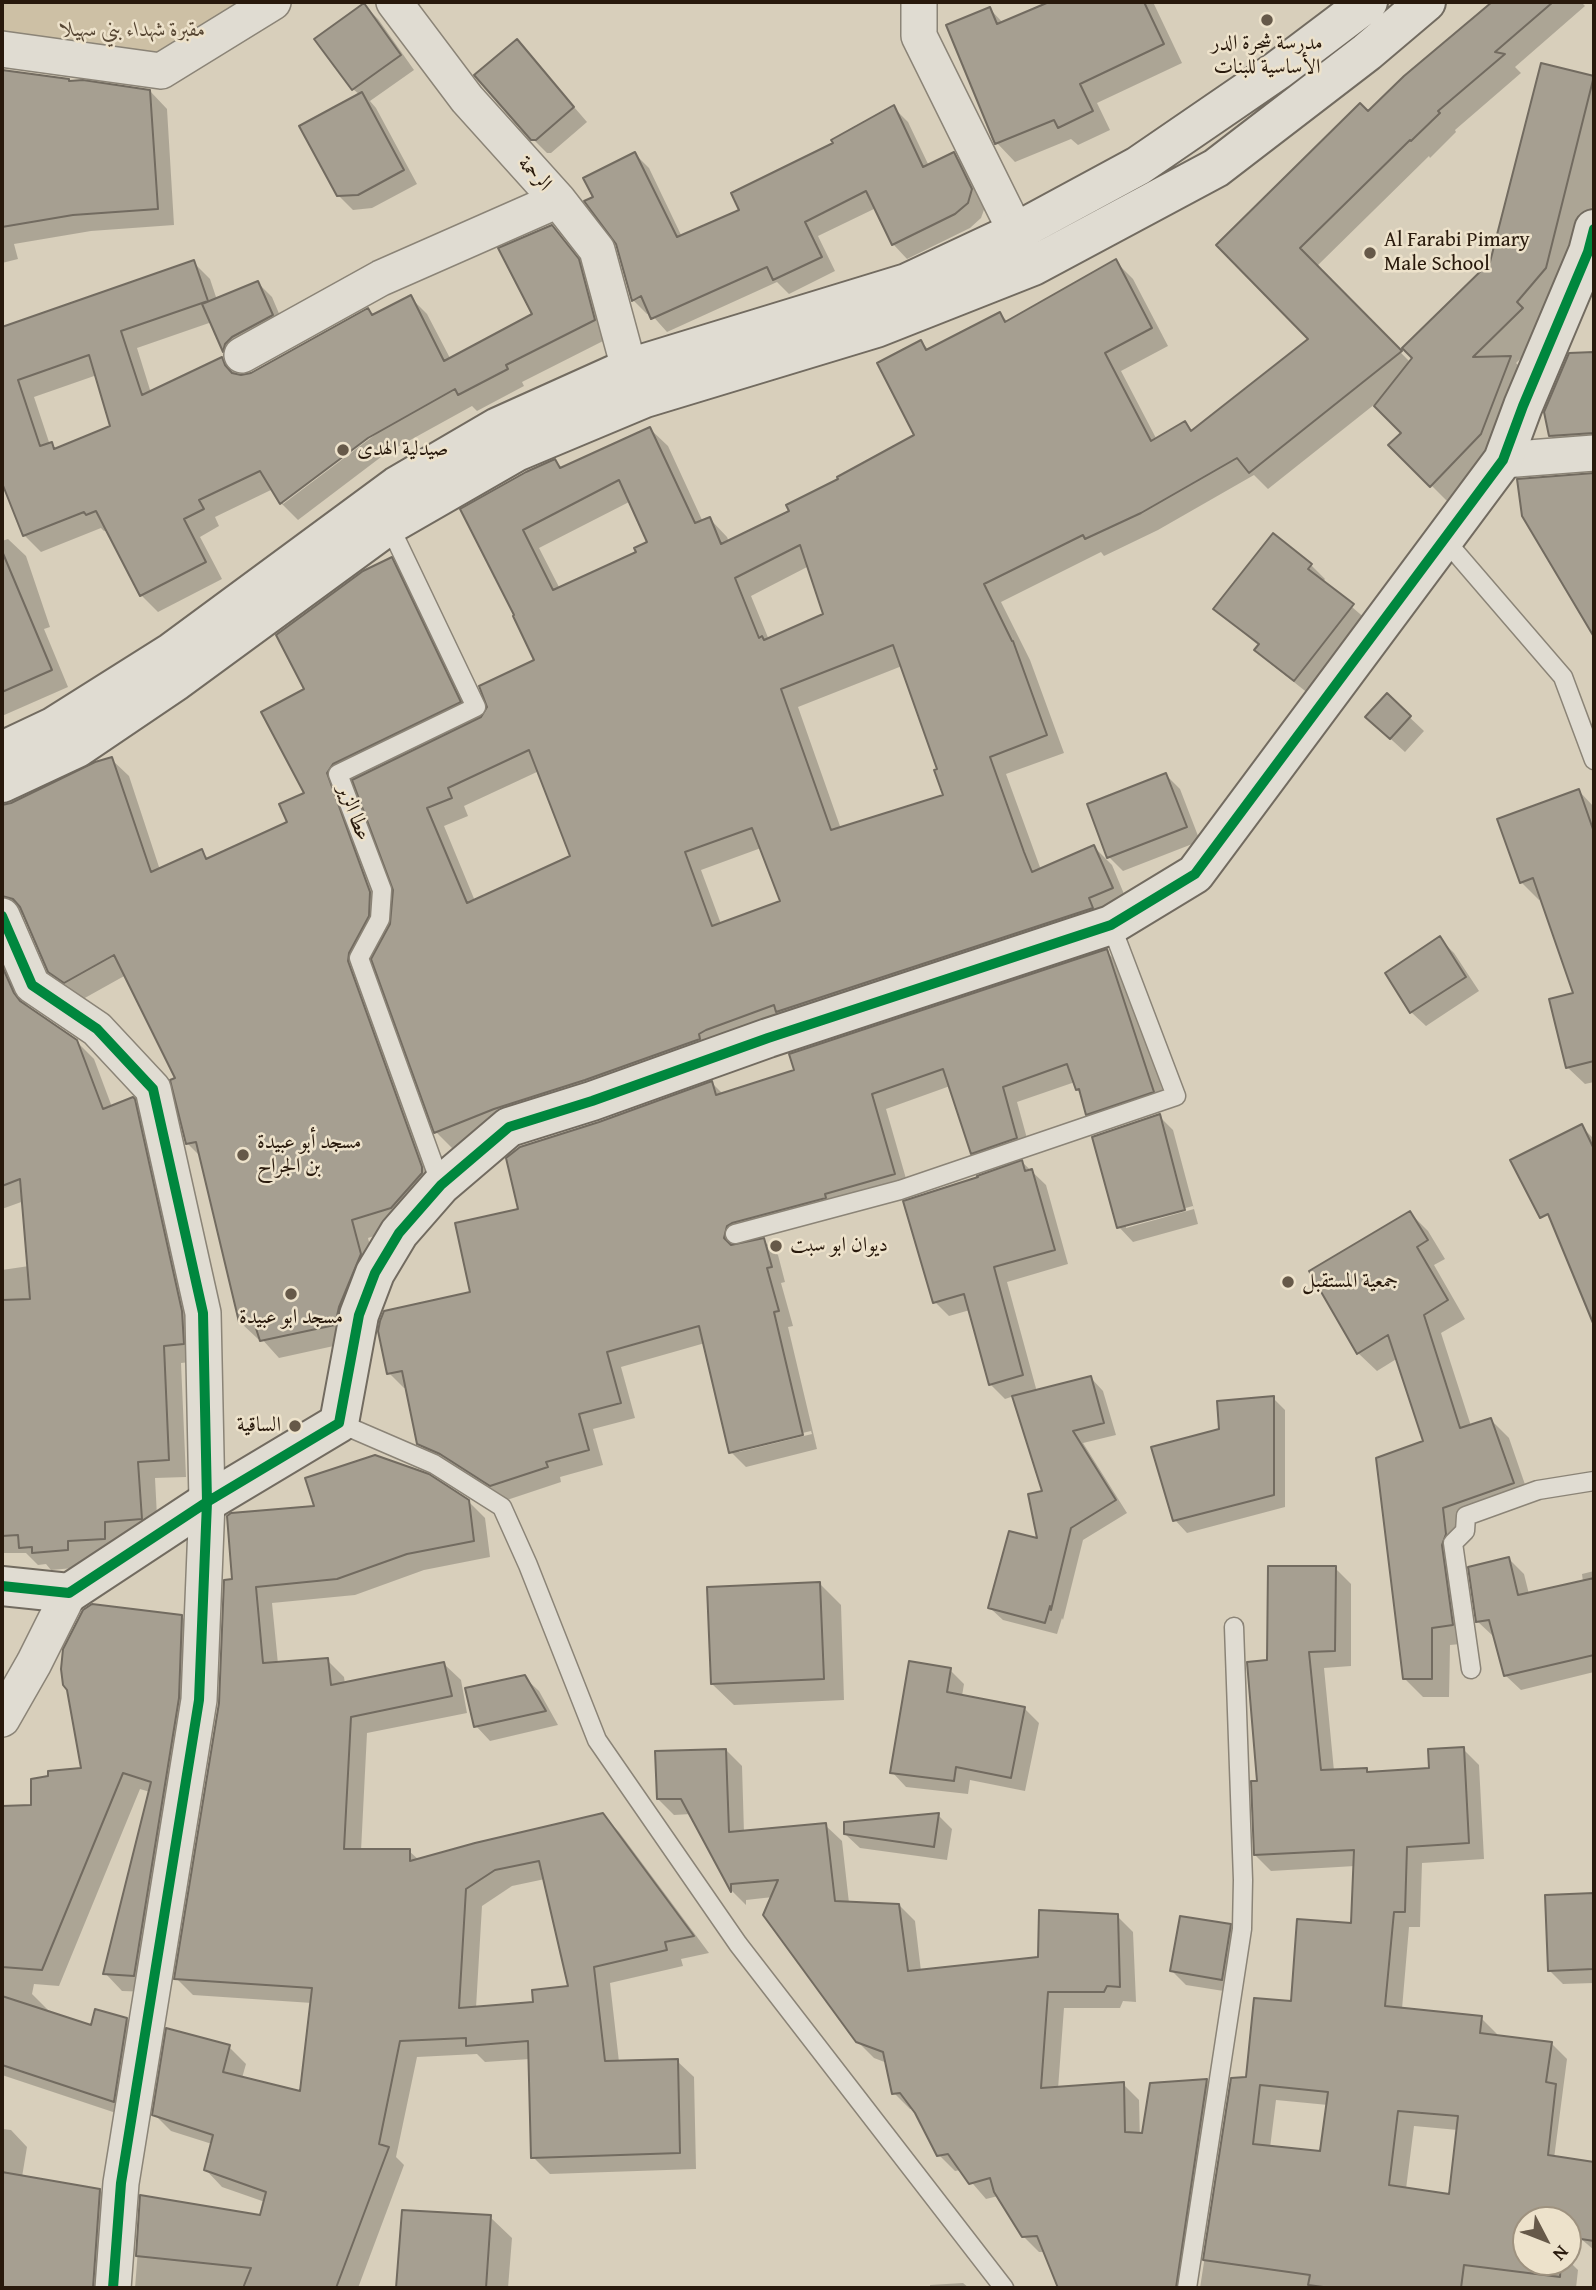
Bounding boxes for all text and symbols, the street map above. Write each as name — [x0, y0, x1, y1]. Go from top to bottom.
marker: مدرسة شجرة الدر الأساسية للبنات — [1259, 12, 1275, 28]
park label: مقبرة شهداء بني سهيلا — [60, 18, 206, 44]
place label: مدرسة شجرة الدر الأساسية للبنات — [1211, 31, 1323, 81]
street label: الرحمة — [512, 151, 556, 197]
place label: Al Farabi Pimary Male School — [1384, 228, 1530, 278]
marker: Al Farabi Pimary Male School — [1362, 245, 1378, 261]
place label: صيدلية الهدى — [357, 437, 448, 463]
marker: صيدلية الهدى — [335, 442, 351, 458]
street label: عطا الزير — [331, 781, 375, 845]
place label: مسجد أبو عبيدة بن الجراح — [257, 1130, 362, 1180]
marker: مسجد أبو عبيدة بن الجراح — [235, 1147, 251, 1163]
place label: ديوان ابو سبت — [790, 1233, 888, 1259]
marker: ديوان ابو سبت — [768, 1238, 784, 1254]
place label: جمعية المستقبل — [1302, 1269, 1398, 1295]
marker: جمعية المستقبل — [1280, 1274, 1296, 1290]
marker: مسجد ابو عبيدة — [283, 1286, 299, 1302]
place label: مسجد ابو عبيدة — [239, 1305, 343, 1331]
place label: الساقية — [237, 1413, 281, 1439]
marker: الساقية — [287, 1418, 303, 1434]
north arrow — [1512, 2206, 1582, 2276]
text: N — [1546, 2240, 1576, 2268]

